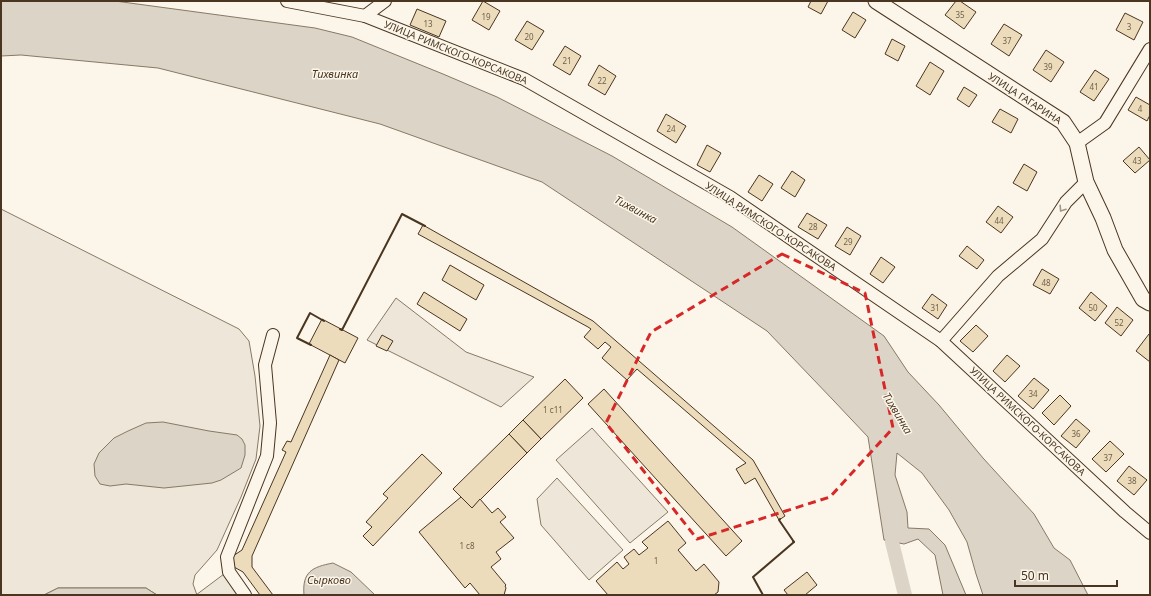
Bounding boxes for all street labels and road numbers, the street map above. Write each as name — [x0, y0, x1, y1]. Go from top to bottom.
street label: УЛИЦА РИМСКОГО-КОРСАКОВА — [382, 17, 530, 88]
street label: УЛИЦА ГАГАРИНА — [985, 69, 1065, 127]
street label: УЛИЦА РИМСКОГО-КОРСАКОВА — [703, 178, 840, 274]
street label: УЛИЦА РИМСКОГО-КОРСАКОВА — [967, 363, 1089, 479]

